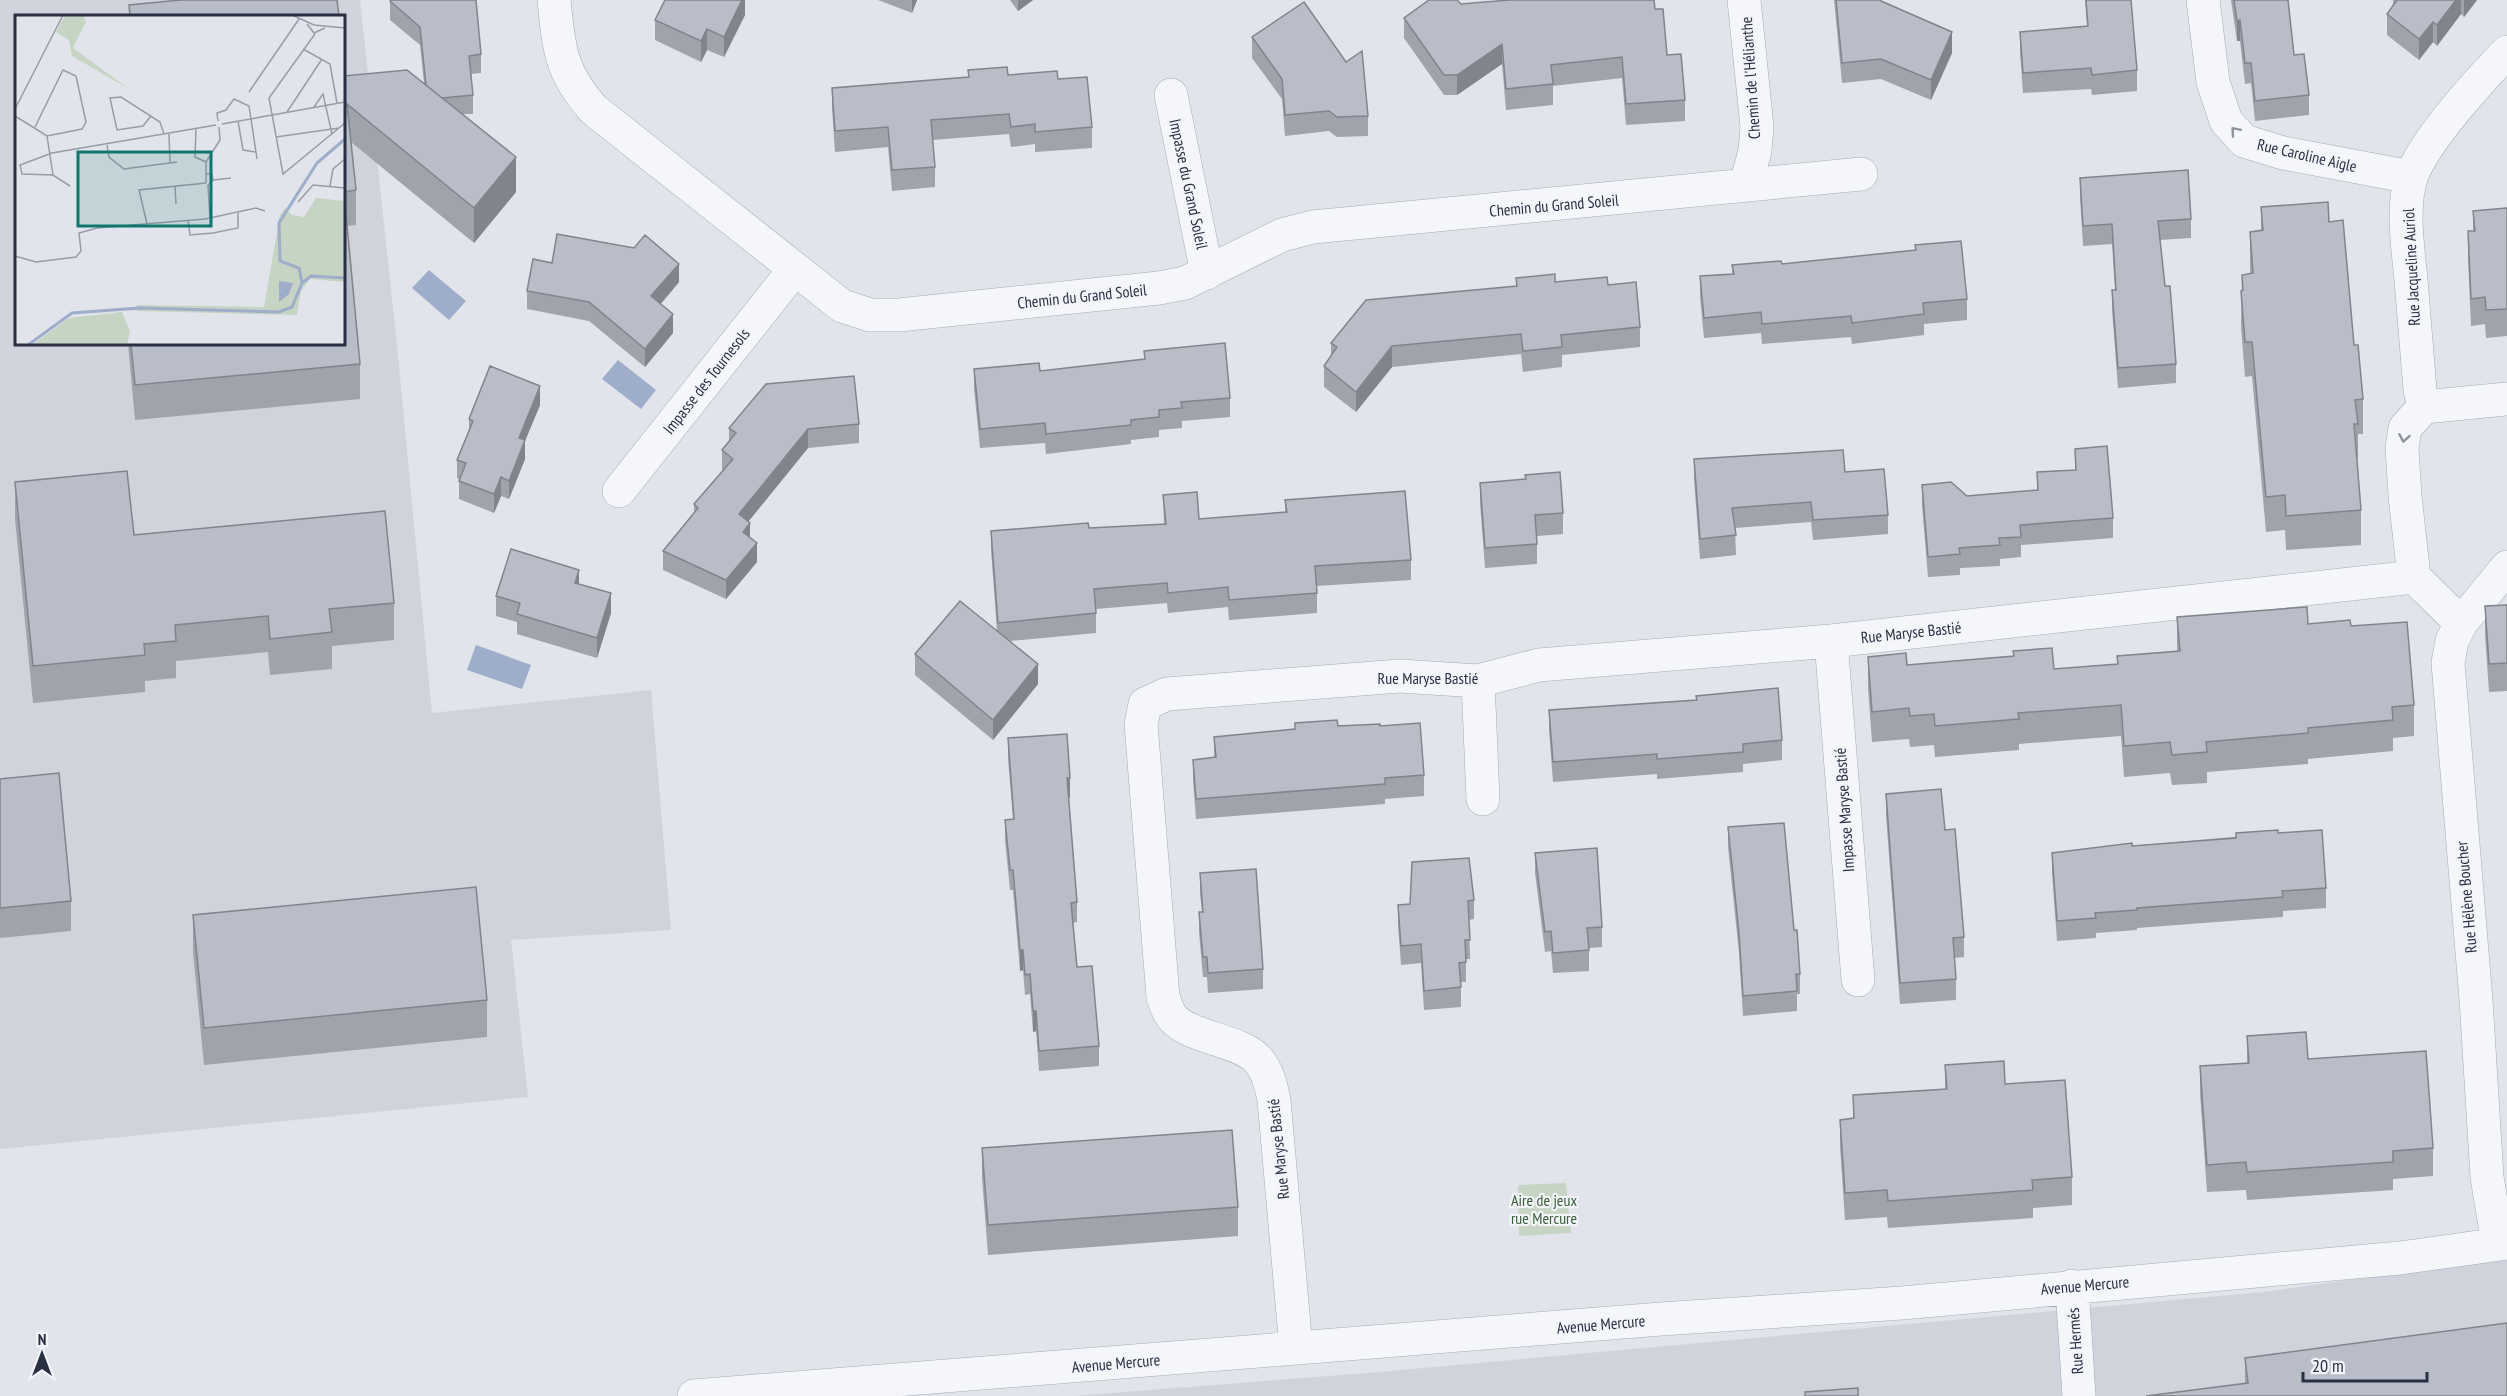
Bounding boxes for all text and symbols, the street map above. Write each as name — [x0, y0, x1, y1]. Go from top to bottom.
inset map — [15, 15, 345, 345]
street label: Chemin de l'Hélianthe — [1736, 16, 1764, 140]
street label: Impasse du Grand Soleil — [1165, 117, 1213, 251]
one-way arrow — [2231, 127, 2242, 138]
street label: Rue Caroline Aigle — [2255, 134, 2359, 176]
street label: Chemin du Grand Soleil — [1488, 189, 1620, 221]
street label: Rue Jacqueline Auriol — [2398, 208, 2424, 326]
street label: Chemin du Grand Soleil — [1016, 279, 1148, 313]
street label: Impasse des Tournesols — [658, 324, 754, 438]
one-way arrow — [2398, 433, 2411, 443]
street label: Rue Maryse Bastié — [1860, 617, 1962, 647]
street label: Rue Maryse Bastié — [1378, 668, 1478, 688]
street label: Impasse Maryse Bastié — [1830, 747, 1858, 873]
street label: Rue Hélène Boucher — [2451, 840, 2481, 954]
street label: Rue Maryse Bastié — [1263, 1098, 1293, 1200]
park label: Aire de jeux rue Mercure — [1511, 1190, 1577, 1228]
street label: Avenue Mercure — [2040, 1271, 2130, 1299]
street label: Rue Hermés — [2063, 1307, 2087, 1375]
street label: Avenue Mercure — [1556, 1310, 1646, 1338]
north arrow — [12, 1324, 72, 1384]
text: N — [38, 1329, 46, 1349]
scale bar — [2303, 1345, 2428, 1383]
street label: Avenue Mercure — [1071, 1349, 1161, 1377]
text: 20 m — [2312, 1354, 2344, 1377]

